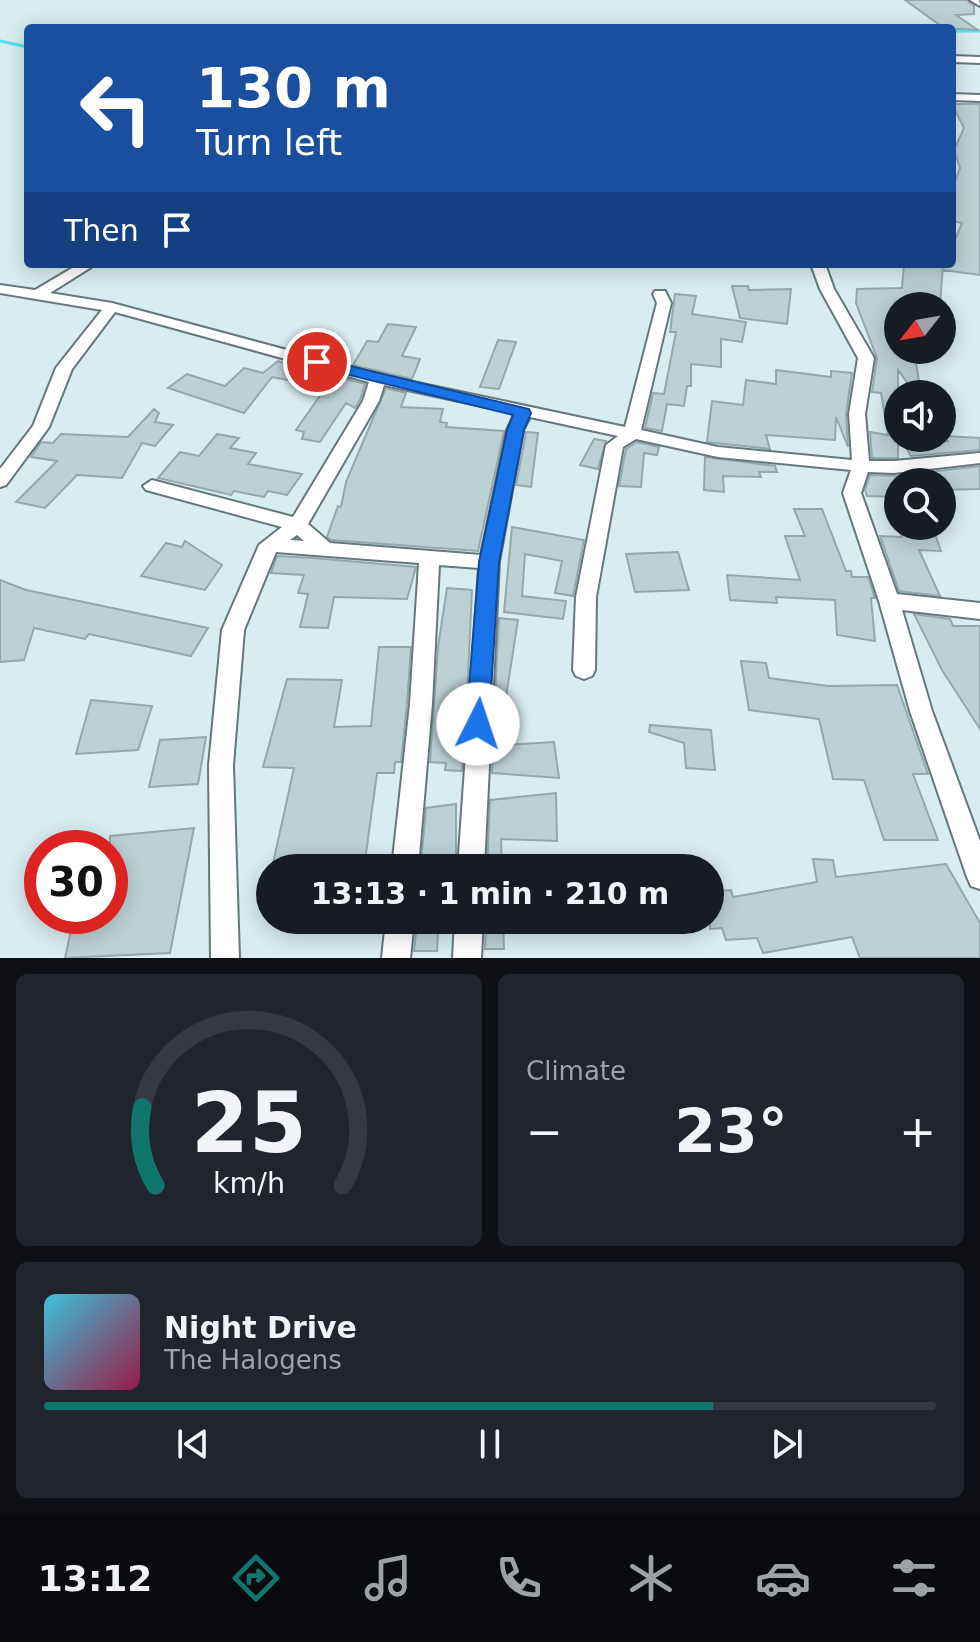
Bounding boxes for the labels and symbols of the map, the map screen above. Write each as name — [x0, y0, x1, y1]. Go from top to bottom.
north arrow — [884, 292, 956, 364]
pin — [283, 328, 351, 396]
position arrow — [436, 682, 520, 766]
speed limit sign: 30 — [24, 830, 128, 934]

